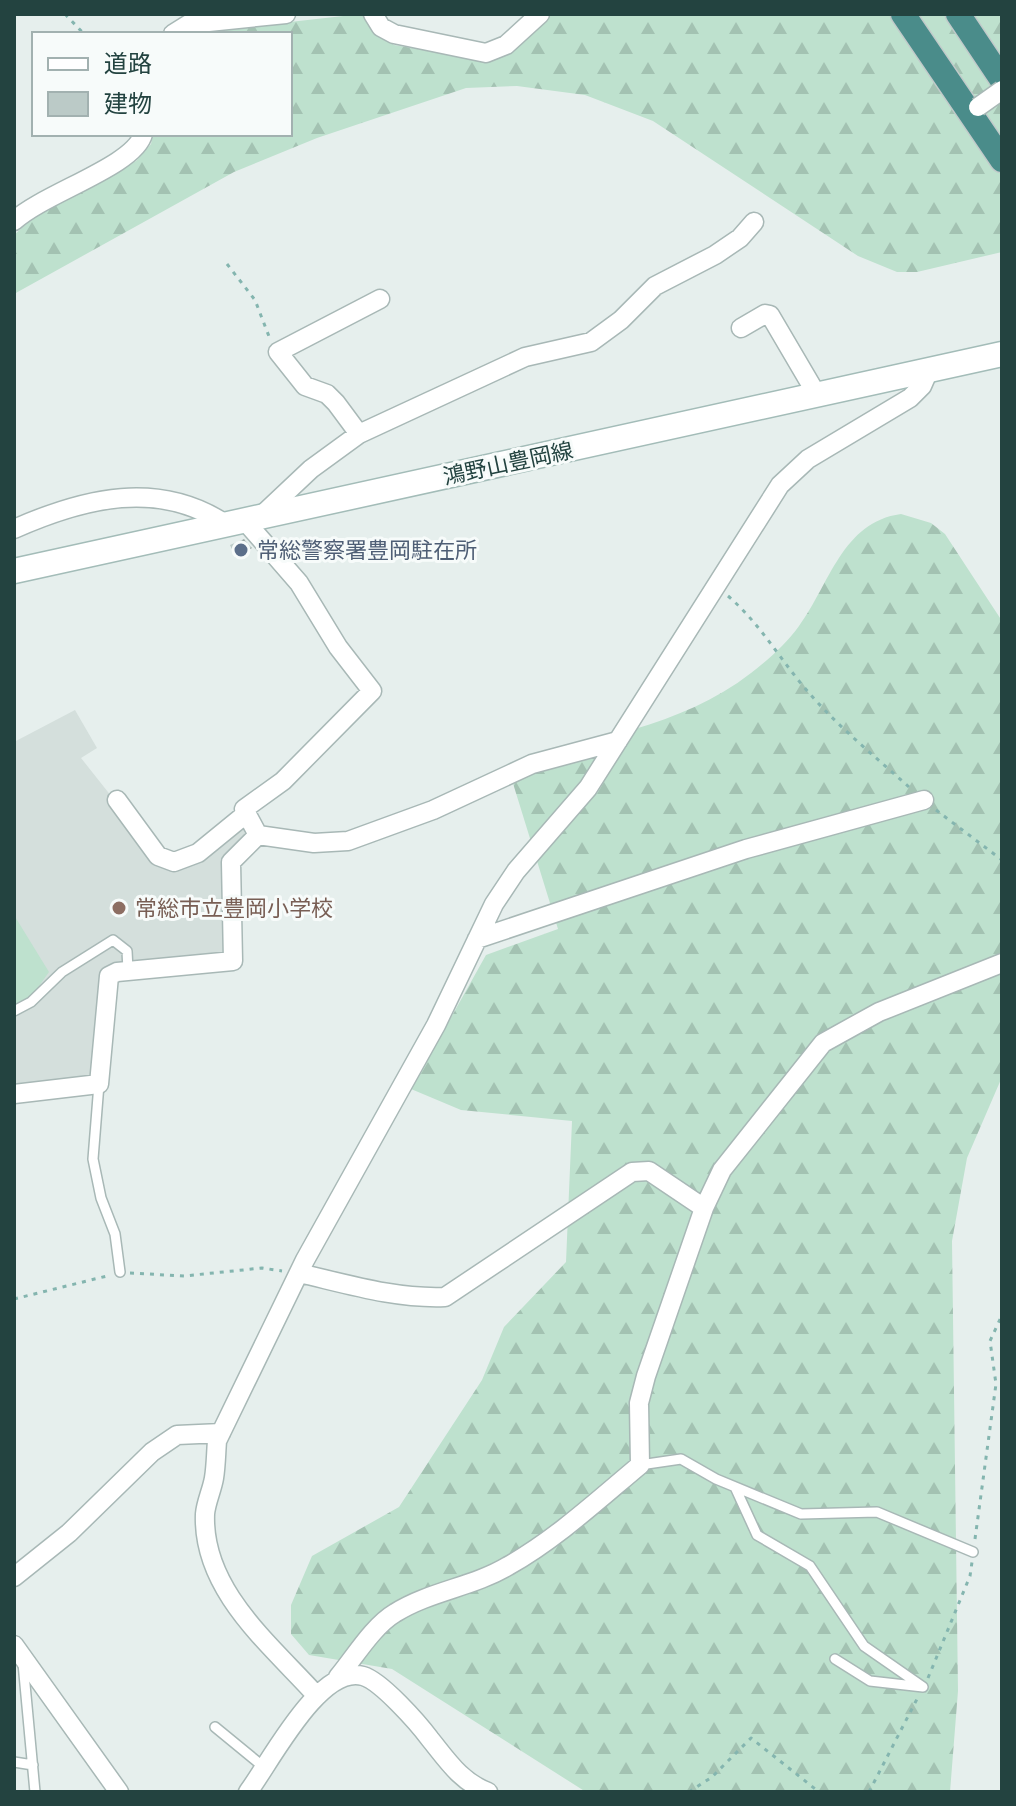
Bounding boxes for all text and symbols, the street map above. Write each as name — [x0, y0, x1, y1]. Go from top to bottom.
legend — [32, 32, 292, 136]
text: 道路 — [104, 49, 152, 78]
text: 建物 — [104, 89, 152, 118]
street label: 鴻野山豊岡線 — [441, 437, 575, 490]
place label: 常総警察署豊岡駐在所 — [257, 537, 477, 564]
marker: 常総警察署豊岡駐在所 — [232, 541, 250, 559]
place label: 常総市立豊岡小学校 — [135, 895, 333, 922]
marker: 常総市立豊岡小学校 — [110, 899, 128, 917]

